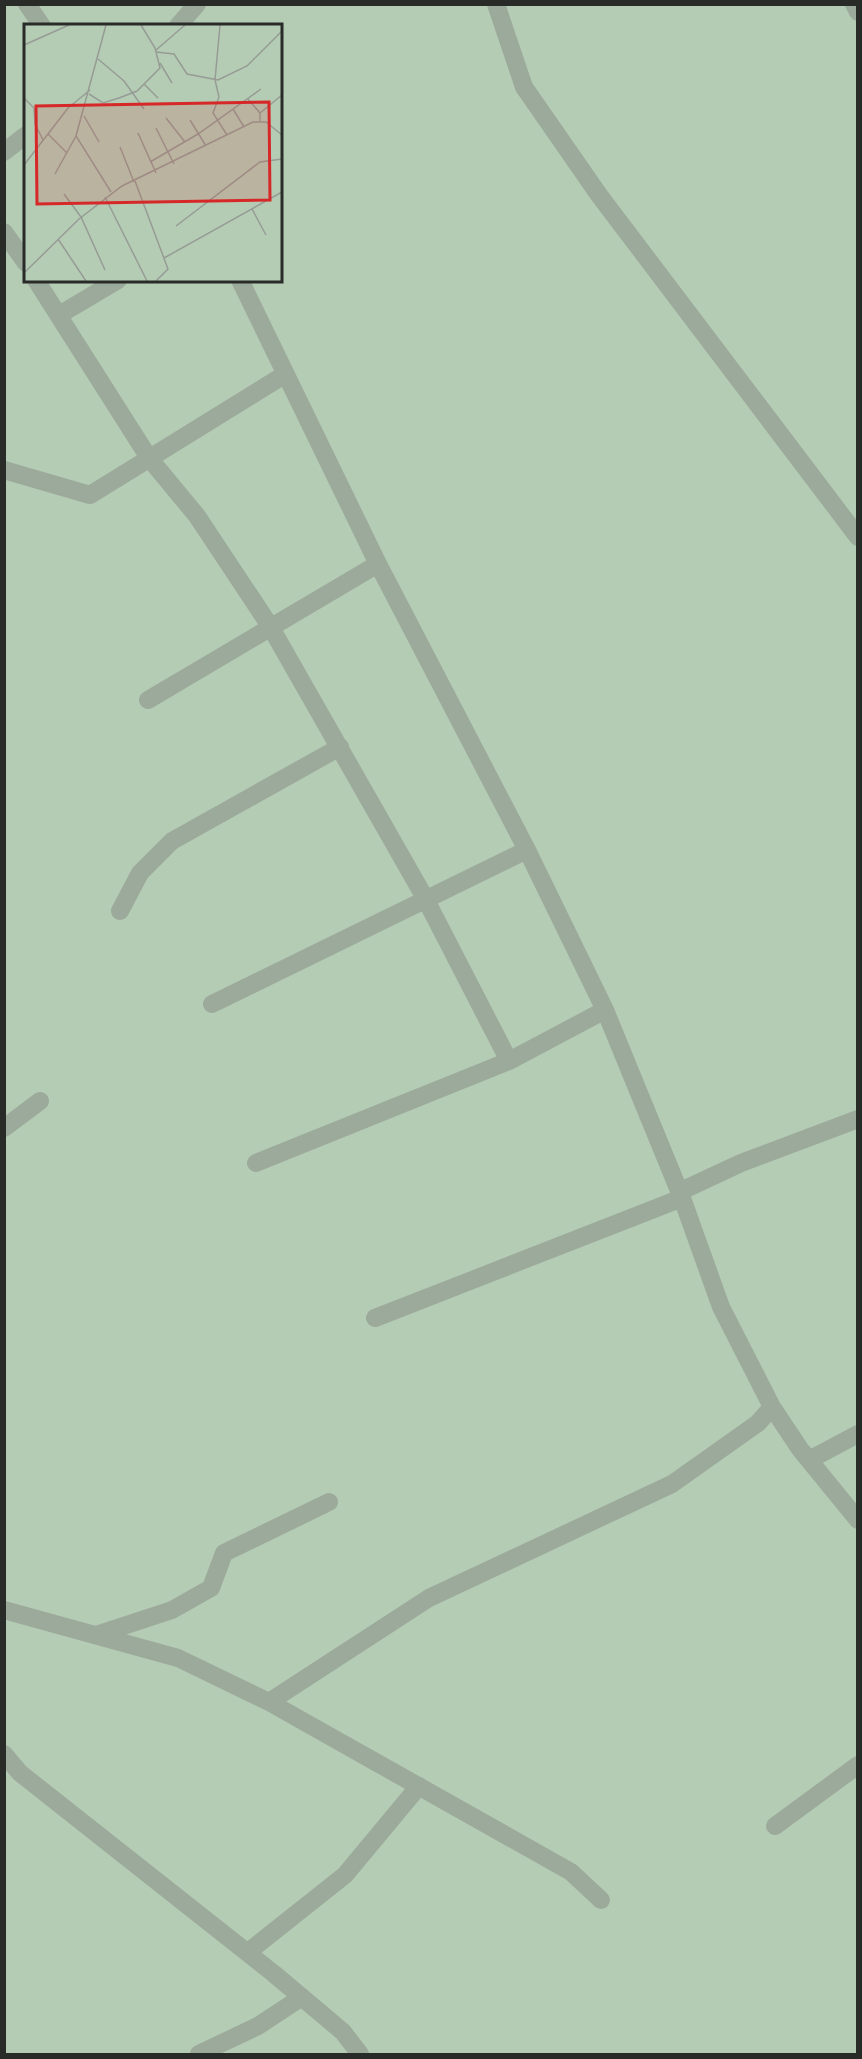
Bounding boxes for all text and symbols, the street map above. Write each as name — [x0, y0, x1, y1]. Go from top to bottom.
inset map — [24, 24, 282, 282]

